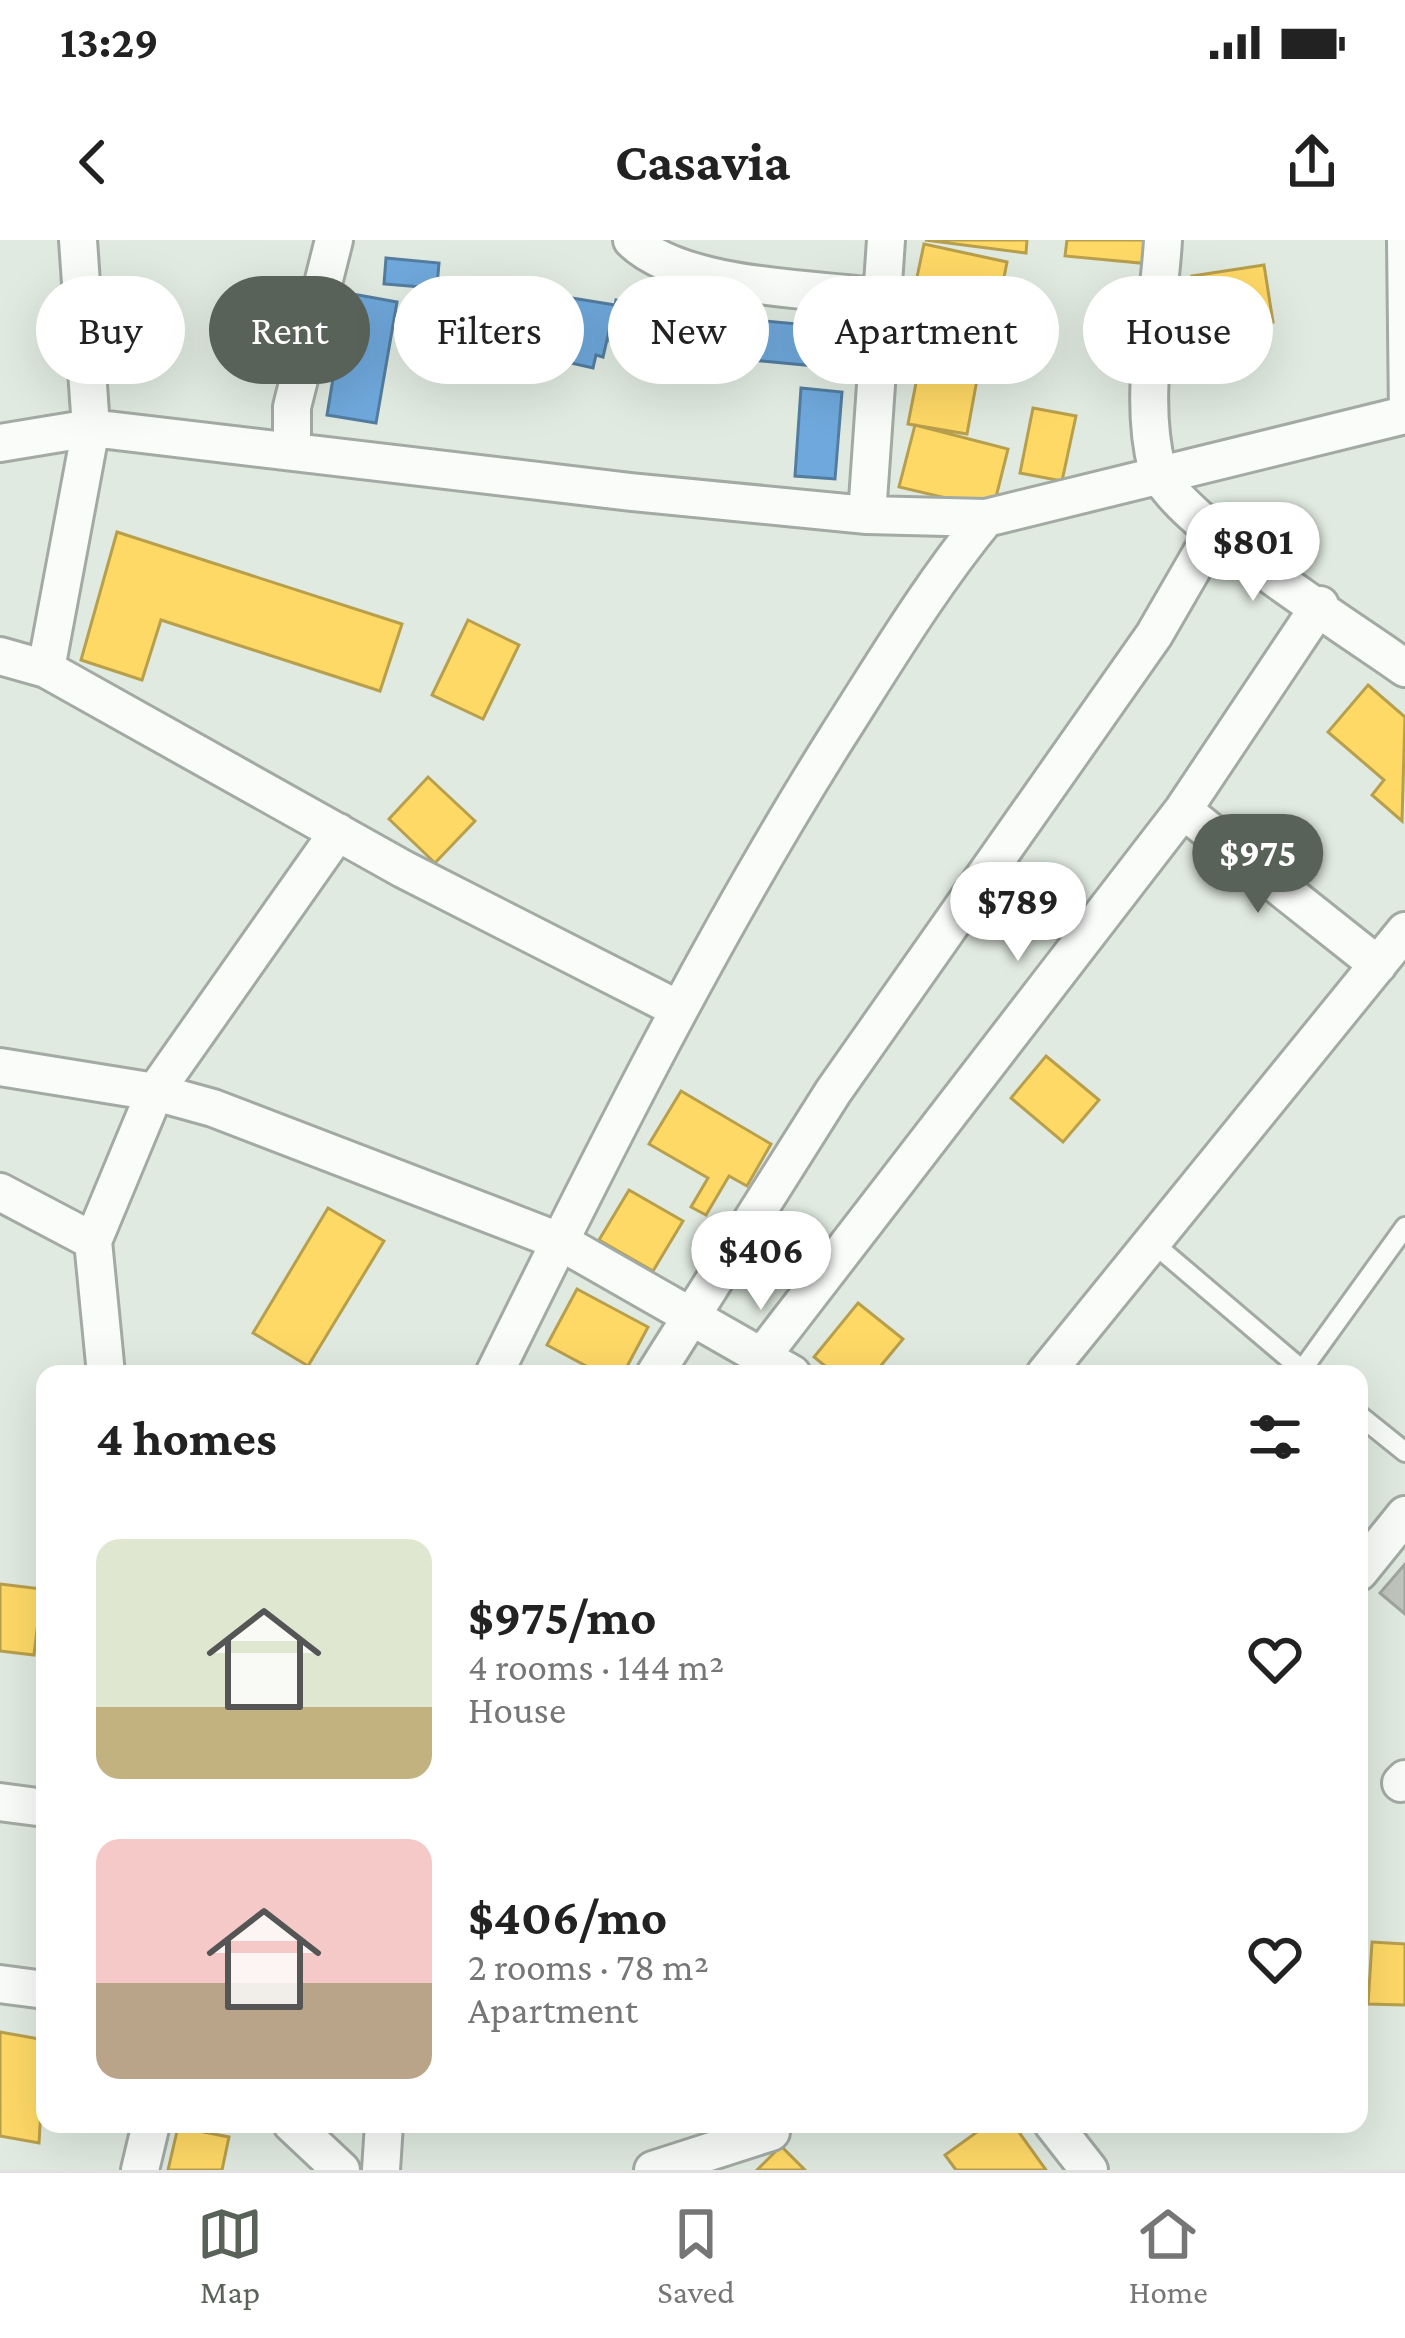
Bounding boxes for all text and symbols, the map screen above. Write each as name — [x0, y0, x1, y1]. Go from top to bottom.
text: 13:29 — [60, 17, 159, 67]
icon: back — [60, 129, 126, 195]
icon: share — [1279, 129, 1345, 195]
text: Casavia — [615, 132, 790, 192]
chip: Buy — [36, 276, 185, 384]
chip: Rent — [209, 276, 370, 384]
chip: Filters — [394, 276, 584, 384]
chip: New — [608, 276, 769, 384]
chip: Apartment — [793, 276, 1059, 384]
chip: House — [1083, 276, 1273, 384]
pin: $801 — [1182, 502, 1324, 604]
text: $801 — [1213, 519, 1293, 562]
pin: $975 — [1187, 814, 1329, 916]
text: $975 — [1219, 831, 1297, 874]
pin: $789 — [947, 862, 1089, 964]
text: $789 — [977, 879, 1059, 922]
pin: $406 — [690, 1211, 832, 1313]
text: $406 — [718, 1228, 804, 1271]
icon: filters — [1242, 1404, 1308, 1470]
text: 4 homes — [96, 1409, 277, 1466]
icon: home — [192, 1587, 336, 1731]
text: $975/mo — [468, 1588, 657, 1645]
icon: heart — [1242, 1626, 1308, 1692]
text: 4 rooms · 144 m² — [468, 1645, 724, 1688]
text: House — [468, 1688, 566, 1731]
icon: home — [192, 1887, 336, 2031]
text: $406/mo — [468, 1888, 667, 1945]
icon: heart — [1242, 1926, 1308, 1992]
text: 2 rooms · 78 m² — [468, 1945, 709, 1988]
text: Apartment — [468, 1988, 638, 2031]
tab: Map — [197, 2201, 263, 2310]
tab: Saved — [657, 2201, 735, 2310]
tab: Home — [1129, 2201, 1208, 2310]

